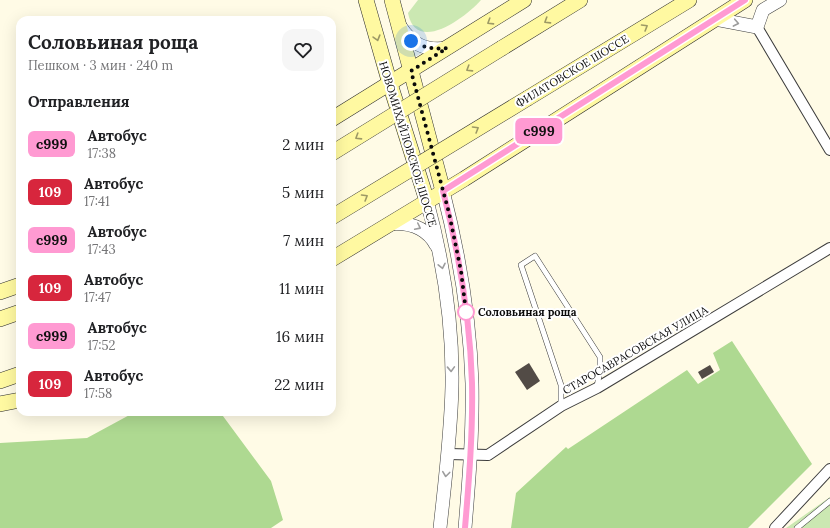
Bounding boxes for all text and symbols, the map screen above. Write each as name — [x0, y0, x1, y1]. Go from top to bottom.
one-way arrow — [544, 16, 551, 23]
one-way arrow — [487, 17, 494, 24]
one-way arrow — [733, 18, 739, 26]
one-way arrow — [641, 24, 648, 31]
button: heart — [282, 29, 324, 71]
text: Соловьиная роща — [28, 30, 198, 54]
your location — [401, 31, 421, 51]
street label: ФИЛАТОВСКОЕ ШОССЕ — [513, 32, 631, 110]
one-way arrow — [372, 34, 381, 41]
text: Пешком · 3 мин · 240 m — [28, 57, 173, 74]
street label: НОВОМИХАЙЛОВСКОЕ ШОССЕ — [376, 59, 440, 229]
one-way arrow — [466, 64, 473, 71]
text: Отправления — [28, 92, 130, 111]
line badge: с999 — [511, 118, 567, 144]
text: с999 — [523, 122, 555, 140]
text: Автобус — [87, 126, 147, 145]
one-way arrow — [472, 127, 479, 134]
one-way arrow — [356, 132, 363, 139]
text: с999 — [36, 135, 67, 153]
text: 2 мин — [282, 135, 324, 154]
text: 17:38 — [87, 145, 116, 162]
text: Автобус — [84, 174, 143, 193]
text: 109 — [39, 183, 61, 201]
text: 5 мин — [282, 183, 324, 202]
text: 17:41 — [84, 193, 110, 210]
one-way arrow — [361, 194, 368, 201]
text: Автобус — [87, 222, 147, 241]
one-way arrow — [413, 222, 421, 230]
text: с999 — [36, 231, 67, 249]
text: 7 мин — [283, 231, 324, 250]
text: 17:43 — [87, 241, 116, 258]
one-way arrow — [437, 263, 445, 269]
text: Автобус — [84, 270, 143, 289]
text: 109 — [39, 279, 61, 297]
text: 11 мин — [279, 279, 324, 298]
text: 17:47 — [84, 289, 111, 306]
street label: СТАРОСАВРАСОВСКАЯ УЛИЦА — [560, 302, 711, 397]
marker: Соловьиная роща — [457, 303, 475, 321]
place label: Соловьиная роща — [478, 305, 577, 319]
text: Автобус — [87, 318, 147, 337]
text: с999 — [36, 327, 67, 345]
text: 16 мин — [276, 327, 324, 346]
text: 17:52 — [87, 337, 116, 354]
text: Автобус — [84, 366, 143, 385]
one-way arrow — [447, 366, 456, 372]
text: 109 — [39, 375, 61, 393]
text: 22 мин — [274, 375, 324, 394]
text: 17:58 — [84, 385, 112, 402]
one-way arrow — [442, 471, 451, 477]

